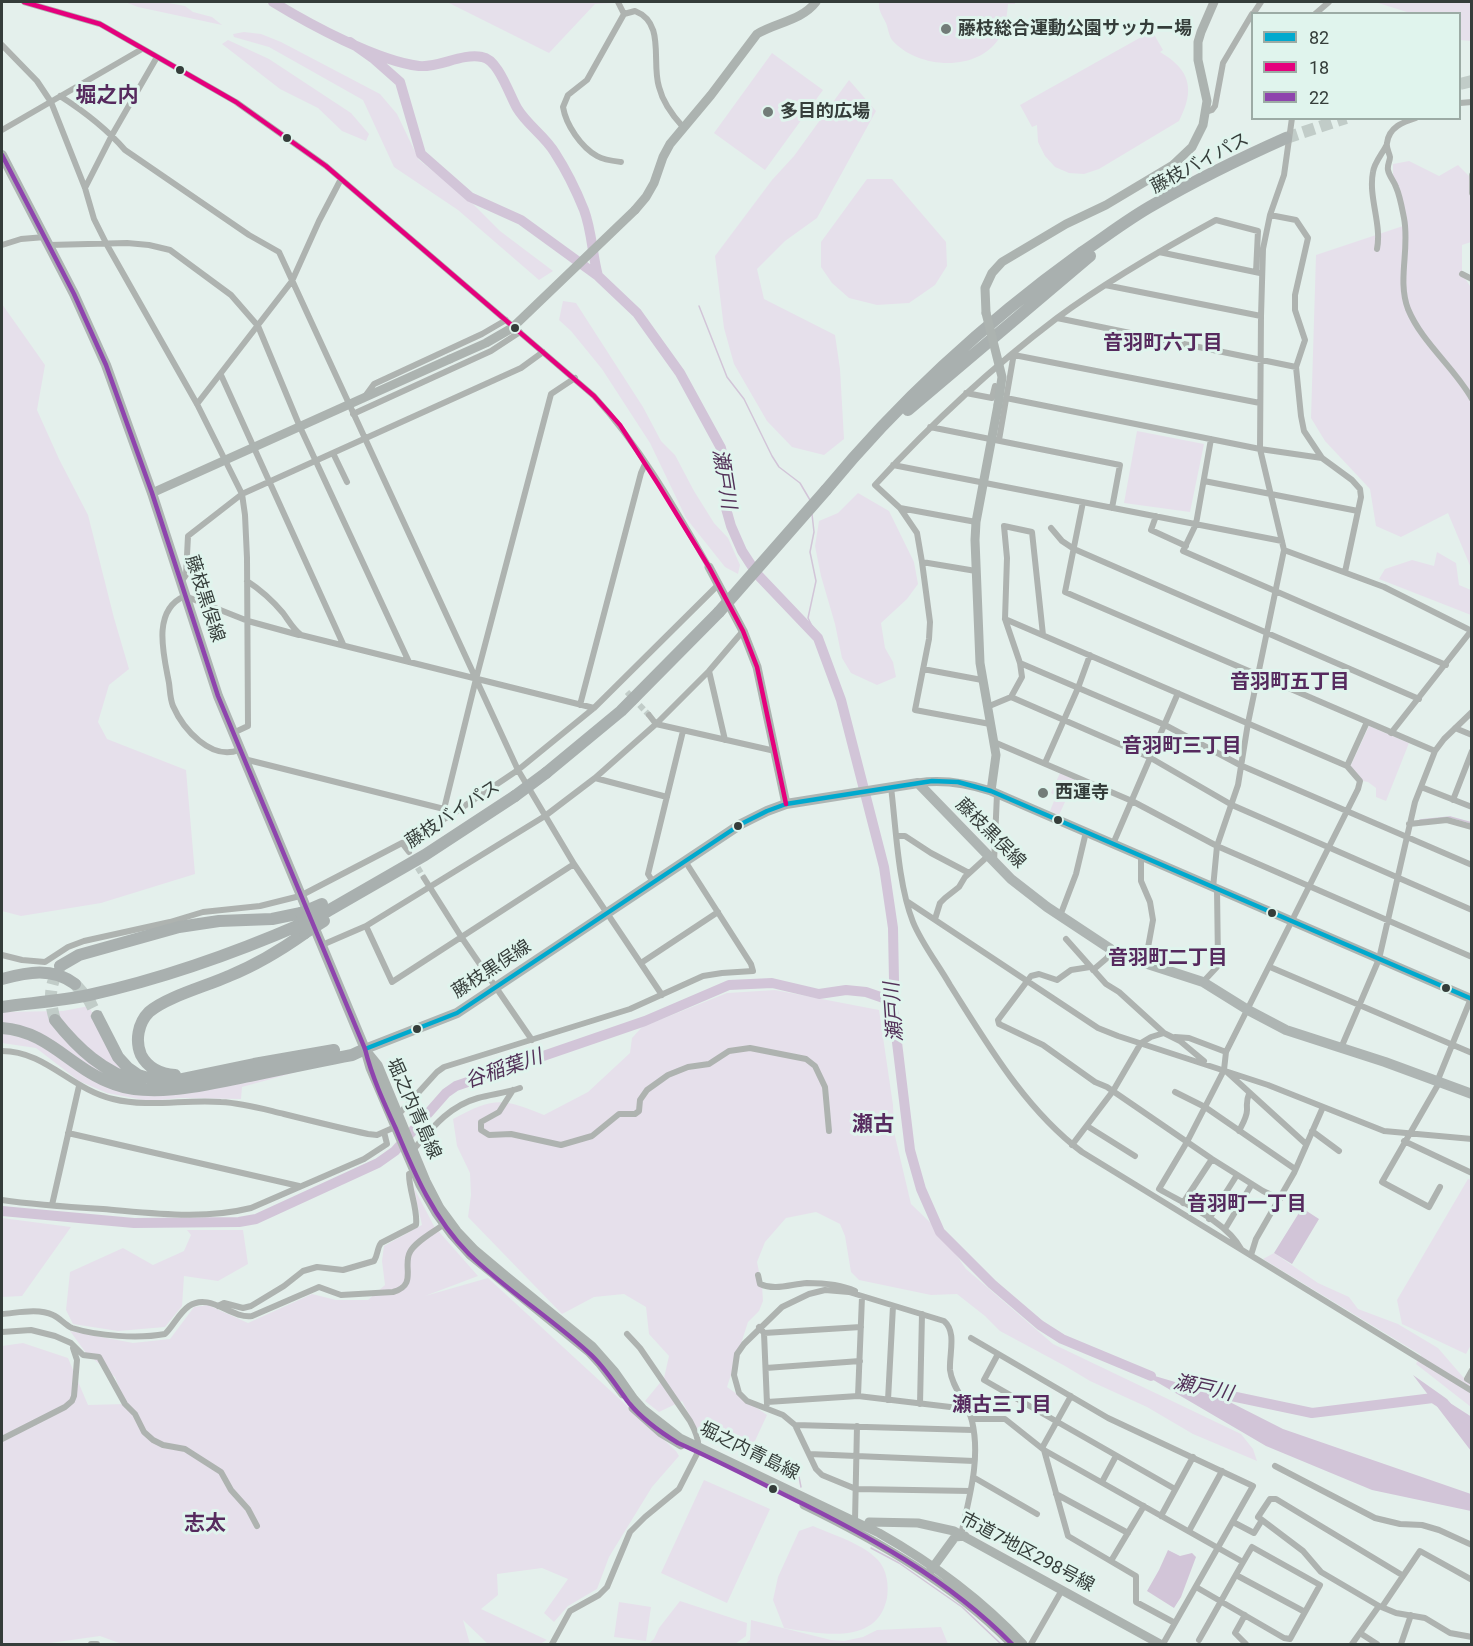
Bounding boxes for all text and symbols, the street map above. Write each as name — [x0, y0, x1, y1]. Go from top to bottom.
legend — [1251, 12, 1461, 120]
place label: 藤枝総合運動公園サッカー場 — [958, 18, 1192, 40]
marker: 藤枝総合運動公園サッカー場 — [939, 22, 953, 36]
text: 82 — [1309, 27, 1329, 48]
text: 18 — [1309, 57, 1329, 78]
unlabelled marker — [174, 64, 186, 76]
district label: 堀之内 — [76, 84, 138, 110]
text: 22 — [1309, 87, 1329, 108]
place label: 多目的広場 — [780, 101, 870, 123]
marker: 多目的広場 — [761, 105, 775, 119]
street label: 藤枝バイパス — [1147, 129, 1253, 199]
unlabelled marker — [281, 132, 293, 144]
unlabelled marker — [509, 322, 521, 334]
district label: 音羽町六丁目 — [1103, 332, 1223, 356]
water label: 瀬戸川 — [706, 447, 740, 511]
street label: 藤枝黒俣線 — [180, 553, 228, 645]
district label: 音羽町五丁目 — [1230, 671, 1350, 695]
district label: 音羽町三丁目 — [1122, 735, 1242, 759]
street label: 藤枝バイパス — [402, 777, 504, 853]
place label: 西運寺 — [1055, 782, 1109, 804]
marker: 西運寺 — [1036, 786, 1050, 800]
street label: 藤枝黒俣線 — [951, 795, 1029, 873]
unlabelled marker — [1052, 814, 1064, 826]
unlabelled marker — [732, 820, 744, 832]
unlabelled marker — [1266, 907, 1278, 919]
street label: 藤枝黒俣線 — [448, 936, 536, 1004]
district label: 音羽町二丁目 — [1108, 947, 1228, 971]
water label: 瀬戸川 — [881, 981, 909, 1043]
unlabelled marker — [1440, 982, 1452, 994]
unlabelled marker — [411, 1023, 423, 1035]
water label: 谷稲葉川 — [462, 1046, 546, 1094]
street label: 堀之内青島線 — [381, 1055, 445, 1163]
district label: 瀬古 — [852, 1113, 894, 1139]
district label: 音羽町一丁目 — [1187, 1193, 1307, 1217]
water label: 瀬戸川 — [1171, 1371, 1235, 1407]
district label: 瀬古三丁目 — [952, 1394, 1052, 1418]
street label: 堀之内青島線 — [696, 1419, 802, 1485]
unlabelled marker — [767, 1483, 779, 1495]
street label: 市道7地区298号線 — [956, 1509, 1098, 1597]
district label: 志太 — [184, 1512, 226, 1538]

